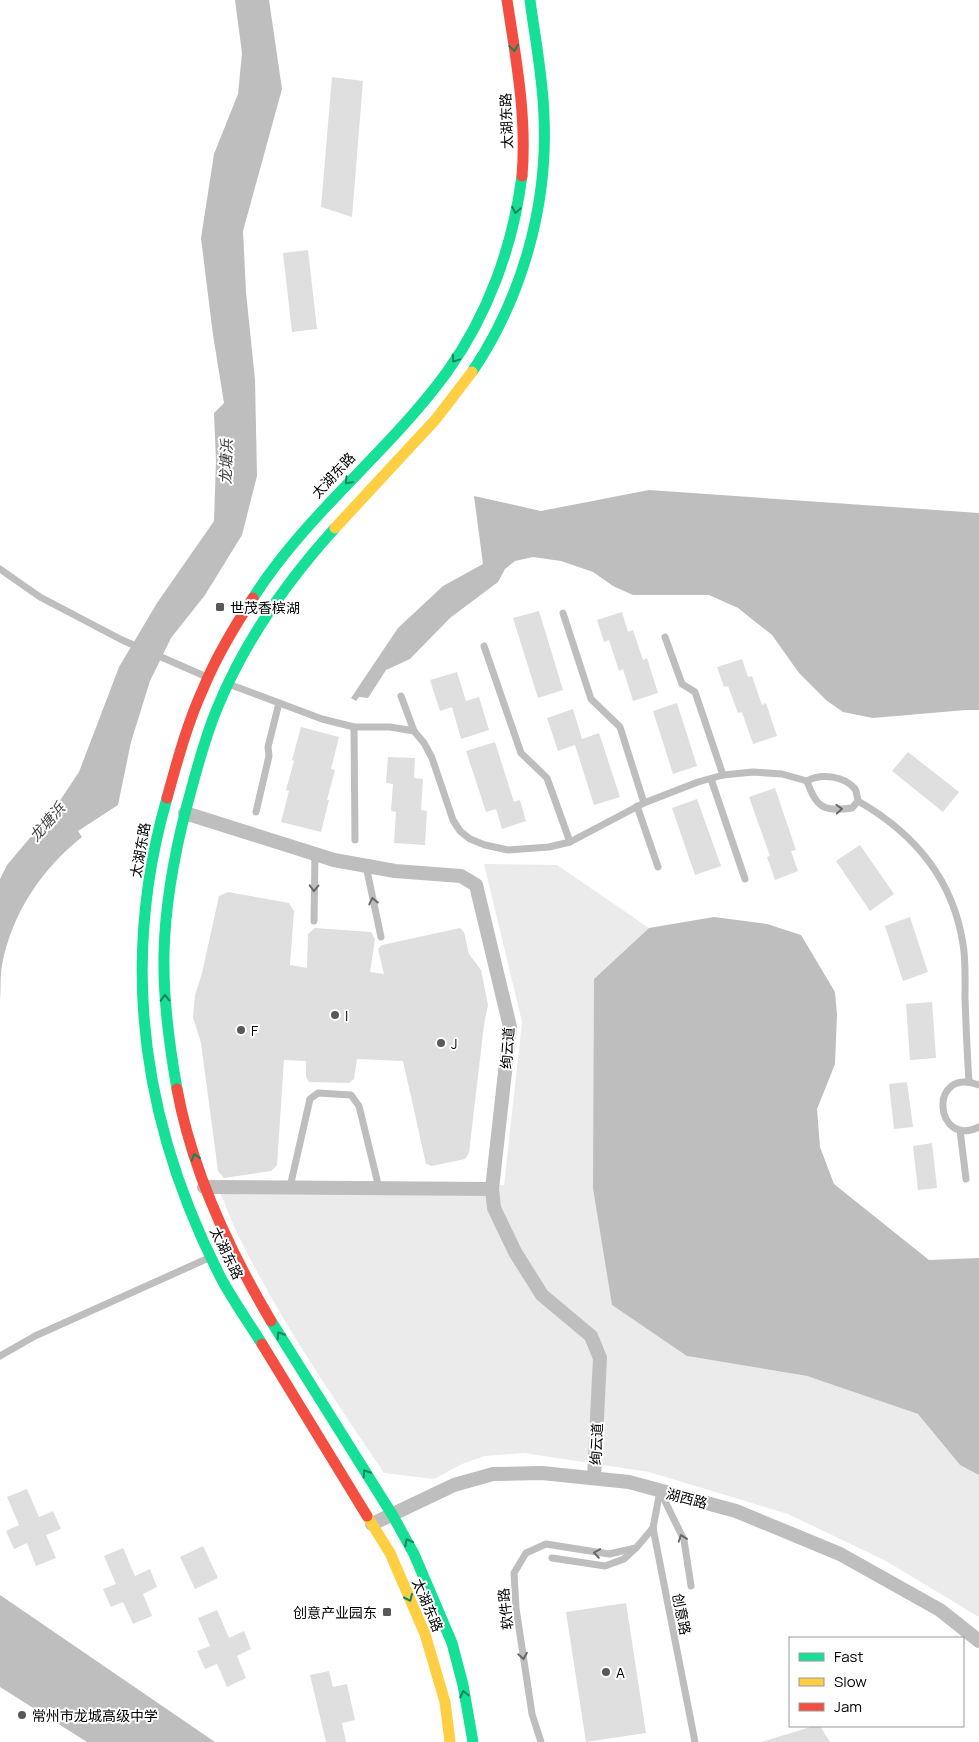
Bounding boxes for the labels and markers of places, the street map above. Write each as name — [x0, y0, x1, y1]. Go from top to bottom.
place label: 世茂香槟湖 — [230, 598, 300, 617]
marker: 世茂香槟湖 — [214, 601, 226, 613]
place label: I — [345, 1006, 348, 1025]
marker: I — [329, 1009, 341, 1021]
place label: F — [251, 1021, 258, 1040]
marker: F — [235, 1024, 247, 1036]
place label: J — [451, 1034, 458, 1053]
marker: J — [435, 1037, 447, 1049]
place label: 创意产业园东 — [293, 1603, 377, 1622]
marker: 创意产业园东 — [381, 1606, 393, 1618]
place label: A — [616, 1663, 625, 1682]
marker: A — [600, 1666, 612, 1678]
place label: 常州市龙城高级中学 — [32, 1706, 158, 1725]
marker: 常州市龙城高级中学 — [16, 1709, 28, 1721]

